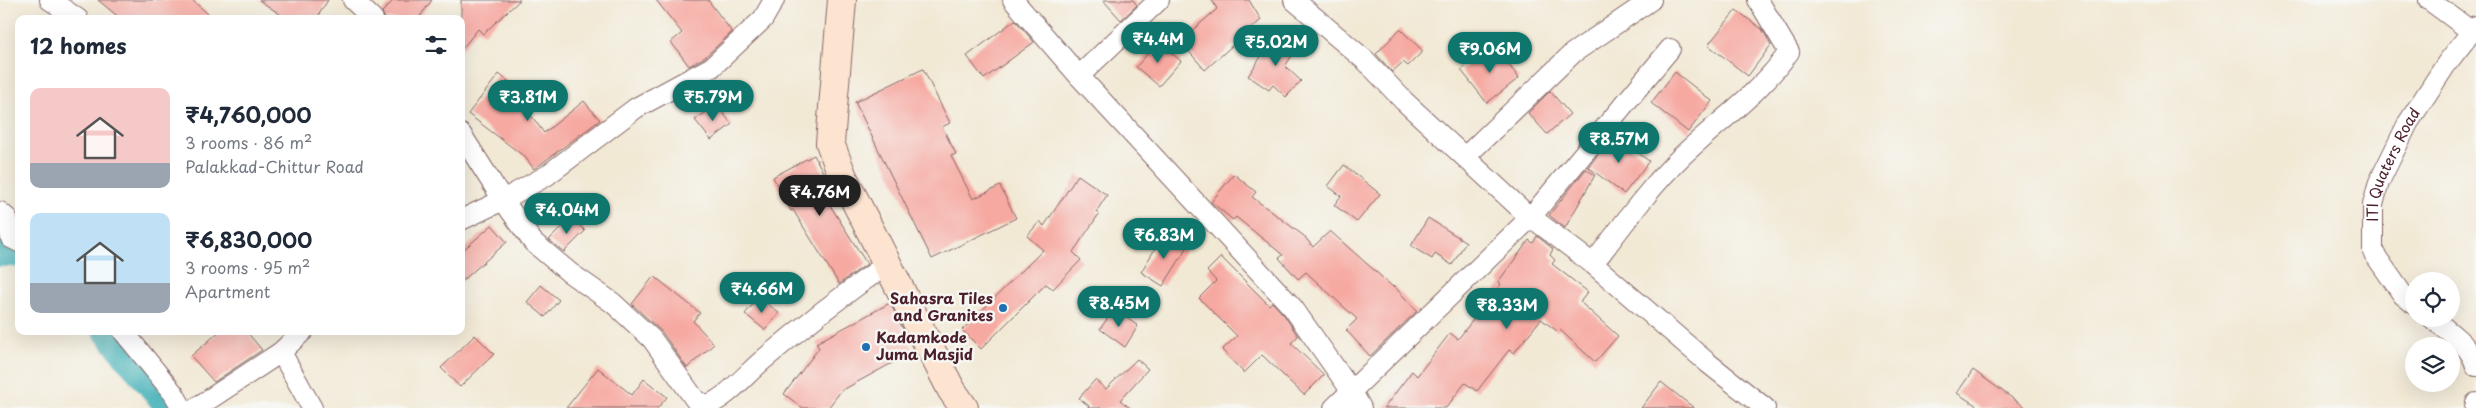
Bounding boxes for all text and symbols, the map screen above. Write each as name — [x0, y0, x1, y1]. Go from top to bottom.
pin: ₹4.4M — [1123, 22, 1193, 64]
pin: ₹5.02M — [1235, 24, 1317, 67]
text: ₹4.4M — [1132, 26, 1184, 50]
text: 12 homes — [30, 29, 127, 61]
text: ₹5.02M — [1244, 29, 1308, 53]
icon: filters — [422, 31, 450, 59]
pin: ₹9.06M — [1449, 32, 1531, 74]
text: ₹9.06M — [1459, 36, 1521, 60]
pin: ₹3.81M — [487, 80, 569, 122]
pin: ₹5.79M — [672, 80, 754, 122]
text: ₹3.81M — [499, 84, 557, 108]
text: ₹5.79M — [684, 84, 742, 108]
text: ₹4,760,000 — [185, 98, 312, 130]
street label: ITI Quaters Road — [2360, 103, 2425, 222]
icon: home — [70, 108, 130, 168]
pin: ₹8.57M — [1578, 121, 1660, 164]
text: ₹8.57M — [1589, 126, 1649, 150]
text: 3 rooms · 86 m² — [185, 130, 312, 154]
text: Palakkad-Chittur Road — [185, 154, 364, 178]
pin: ₹4.76M — [779, 174, 861, 217]
text: ₹4.76M — [790, 179, 850, 203]
pin: ₹4.04M — [526, 192, 608, 235]
text: ₹4.04M — [535, 197, 599, 221]
pin: ₹6.83M — [1123, 218, 1205, 260]
text: ₹6.83M — [1134, 222, 1194, 246]
text: ₹6,830,000 — [185, 223, 312, 255]
icon: home — [70, 233, 130, 293]
text: 3 rooms · 95 m² — [185, 255, 310, 279]
pin: ₹4.66M — [721, 272, 803, 314]
map controls — [2405, 272, 2460, 392]
button: locate — [2405, 272, 2460, 327]
text: ₹4.66M — [731, 276, 793, 300]
text: Apartment — [185, 279, 270, 303]
place label: Sahasra Tiles and Granites — [890, 286, 993, 326]
pin: ₹8.45M — [1078, 286, 1160, 328]
pin: ₹8.33M — [1466, 288, 1548, 330]
text: ₹8.45M — [1088, 290, 1150, 314]
text: ₹8.33M — [1476, 292, 1538, 316]
marker: Sahasra Tiles and Granites — [997, 302, 1009, 314]
place label: Kadamkode Juma Masjid — [876, 325, 973, 365]
button: layers — [2405, 337, 2460, 392]
marker: Kadamkode Juma Masjid — [860, 341, 872, 353]

